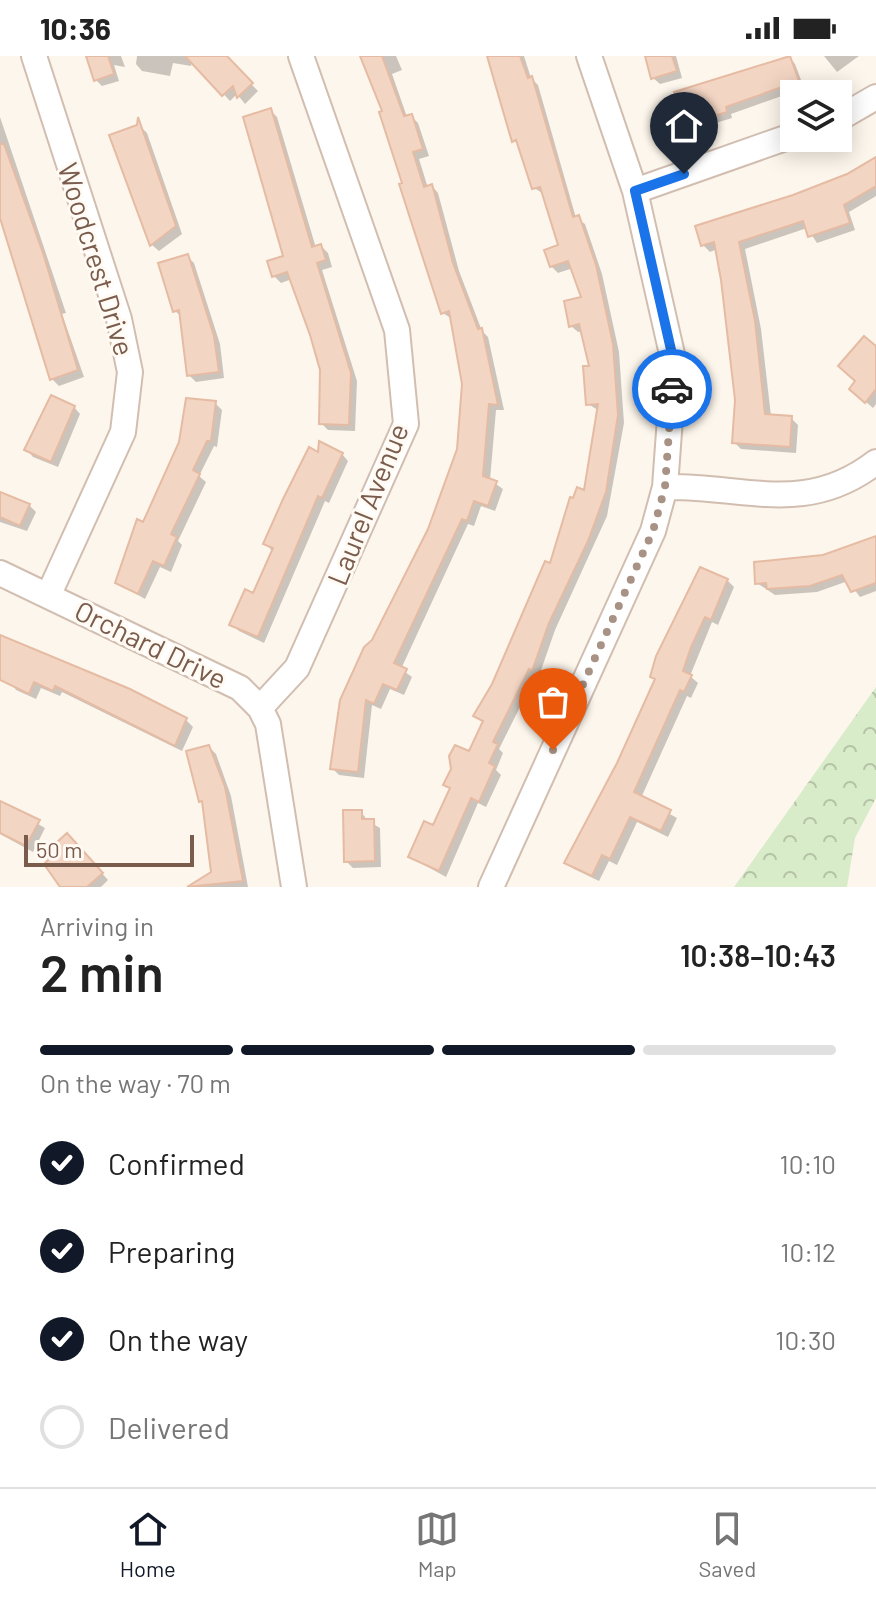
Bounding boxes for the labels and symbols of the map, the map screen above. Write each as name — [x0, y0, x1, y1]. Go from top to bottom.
pin — [650, 92, 718, 174]
street label: Woodcrest Drive — [52, 158, 142, 360]
courier — [632, 349, 712, 429]
street label: Laurel Avenue — [319, 418, 415, 590]
street label: Orchard Drive — [70, 593, 232, 695]
pin — [519, 668, 587, 750]
scale bar — [24, 831, 194, 867]

